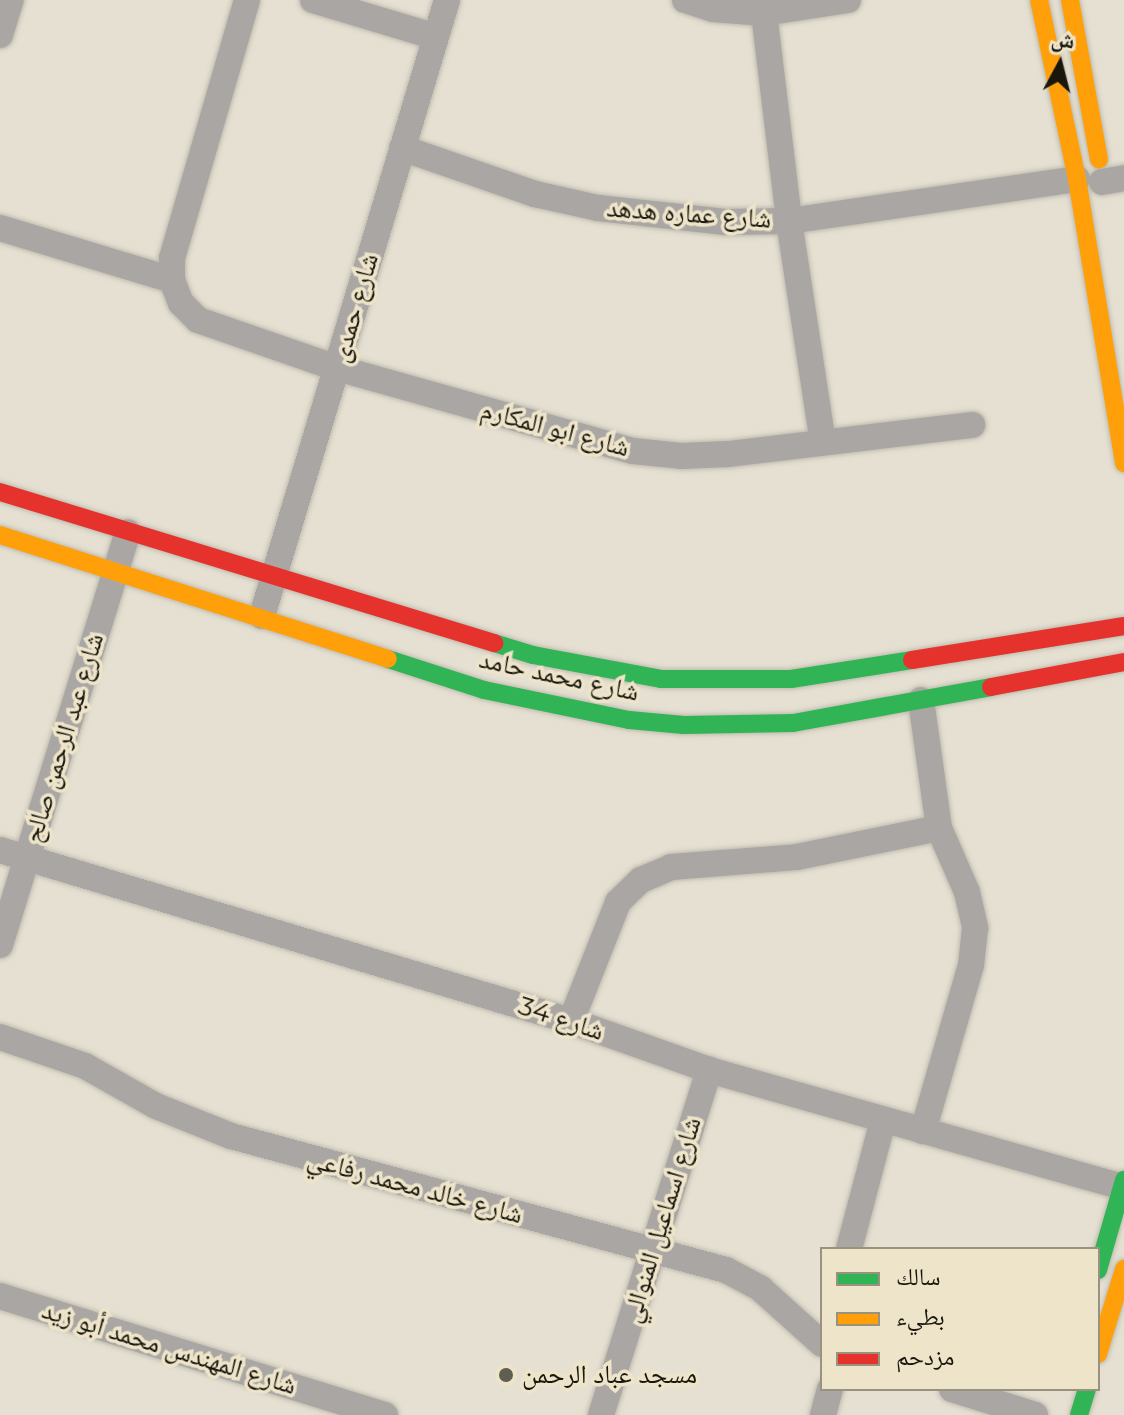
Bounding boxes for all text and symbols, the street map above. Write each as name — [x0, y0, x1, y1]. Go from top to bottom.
north arrow — [1020, 24, 1100, 104]
text: ش — [1050, 25, 1076, 55]
street label: شارع عماره هدهد — [606, 193, 772, 235]
street label: شارع حمدى — [325, 250, 385, 366]
street label: شارع ابو المكارم — [477, 394, 633, 464]
street label: شارع عبد الرحمن صالح — [17, 629, 111, 847]
street label: شارع محمد حامد — [476, 644, 642, 708]
street label: شارع 34 — [514, 991, 608, 1047]
street label: شارع اسماعيل المنوالي — [616, 1113, 708, 1327]
street label: شارع خالد محمد رفاعي — [304, 1143, 526, 1231]
legend — [820, 1247, 1100, 1391]
text: سالك — [896, 1262, 941, 1291]
street label: شارع المهندس محمد أبو زيد — [38, 1294, 300, 1402]
text: بطيء — [896, 1302, 945, 1331]
text: مزدحم — [896, 1342, 955, 1371]
place label: مسجد عباد الرحمن — [522, 1359, 697, 1391]
marker: مسجد عباد الرحمن — [497, 1366, 515, 1384]

